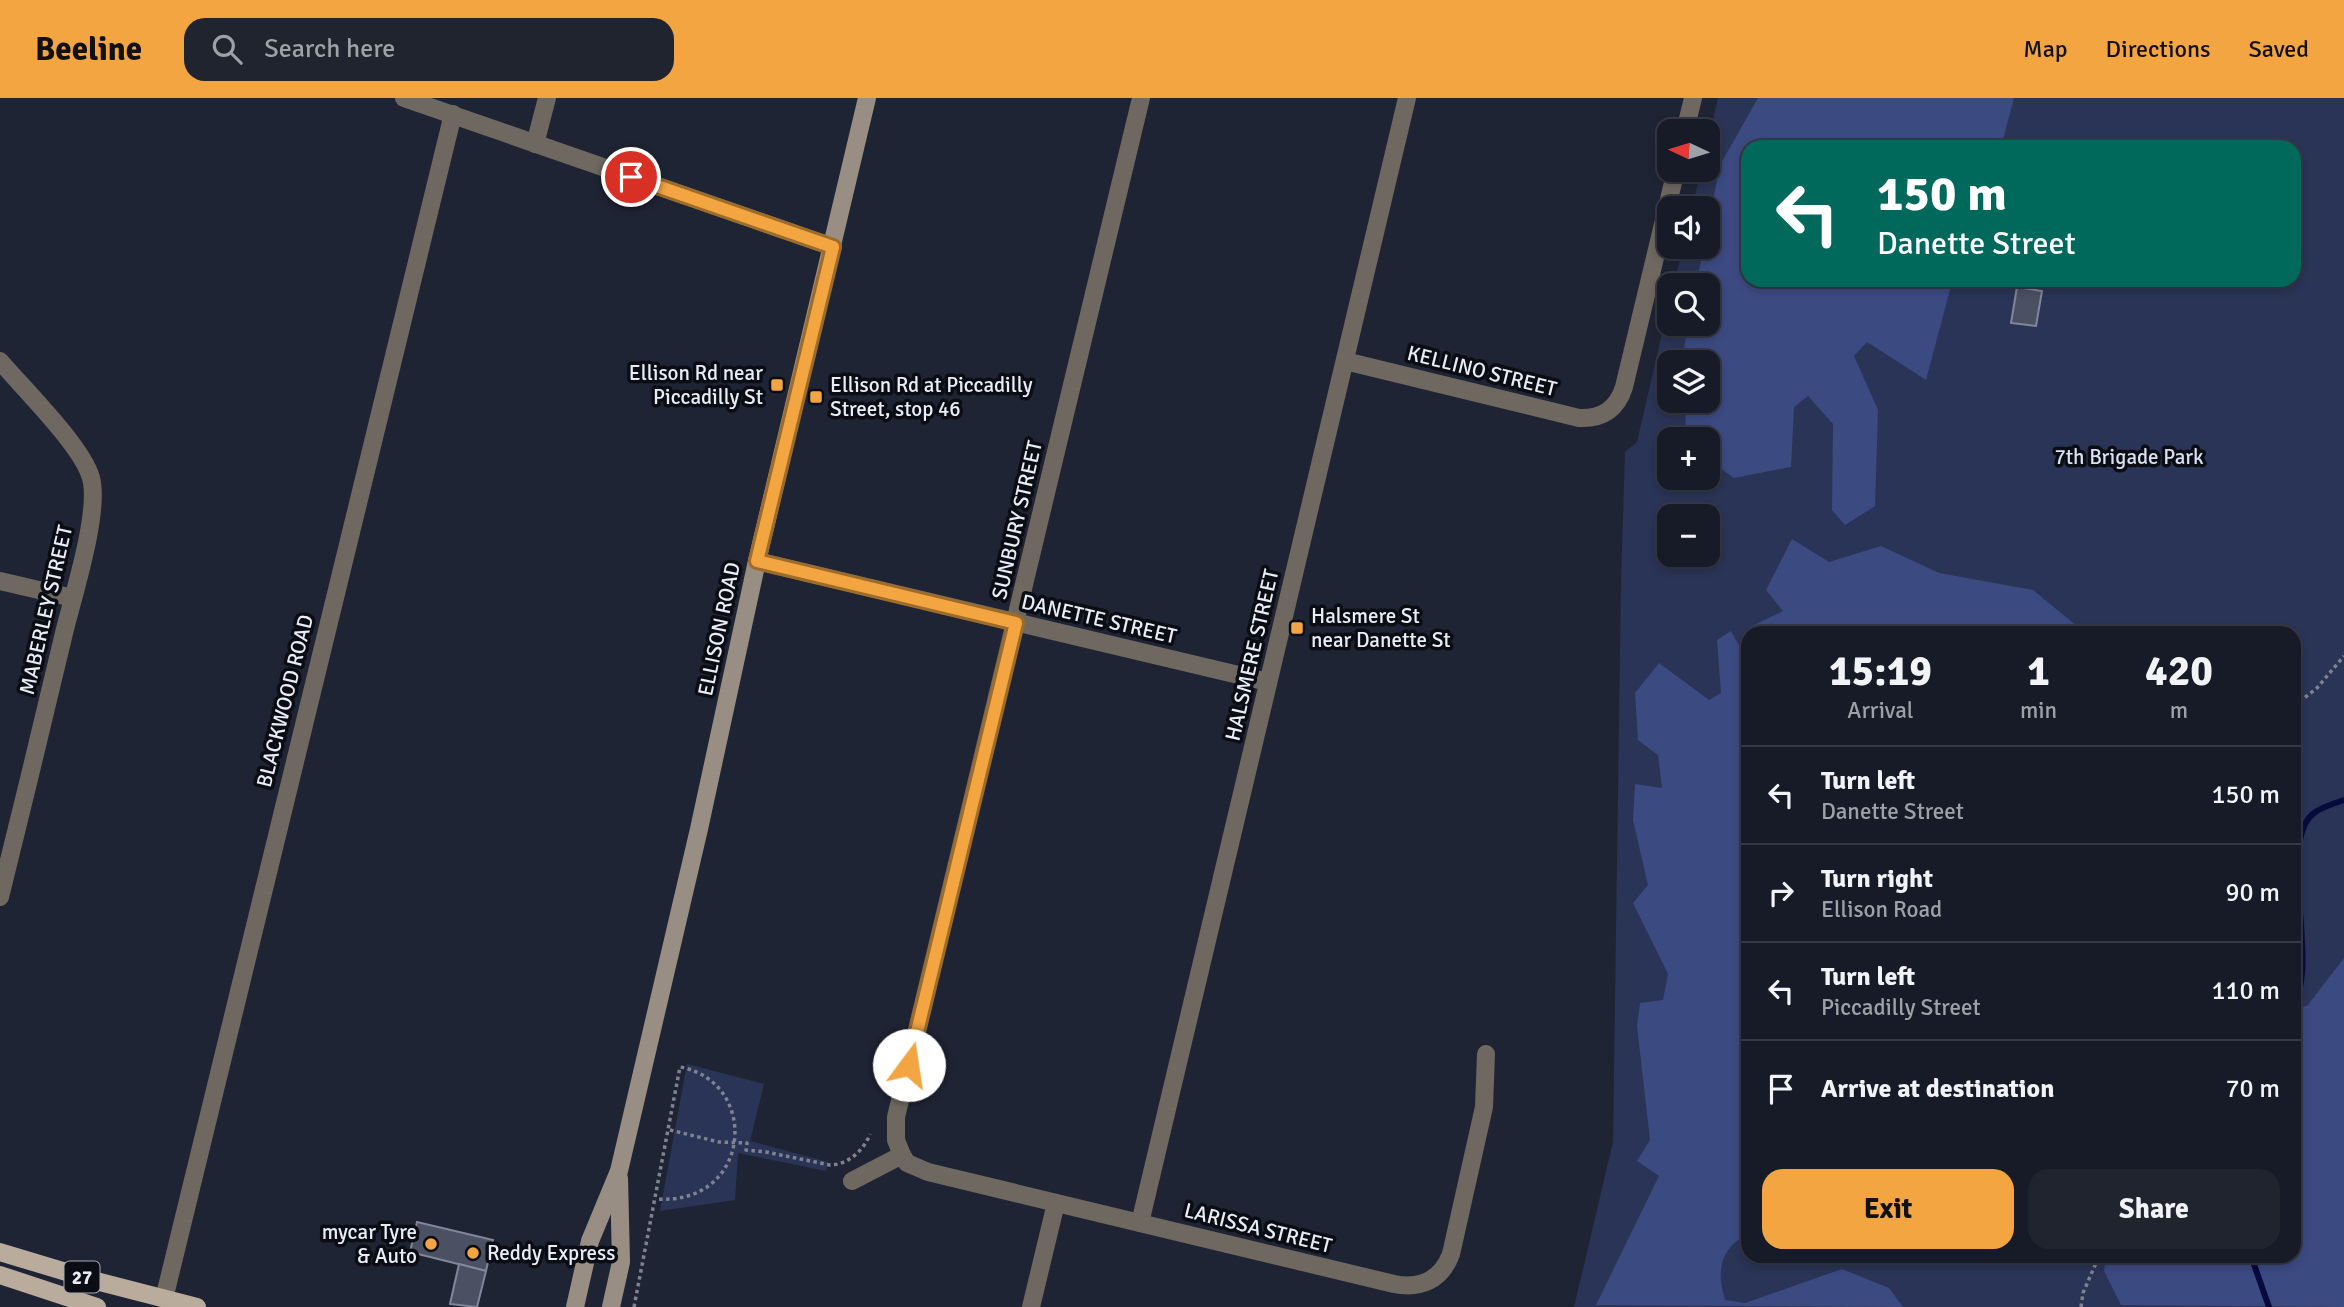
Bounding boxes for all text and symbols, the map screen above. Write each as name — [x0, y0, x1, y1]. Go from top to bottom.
search box — [184, 18, 674, 81]
text: Beeline — [35, 29, 142, 70]
icon: search — [208, 30, 246, 68]
text: Search here — [264, 33, 395, 65]
text: Map — [2023, 34, 2068, 64]
text: Directions — [2106, 34, 2211, 64]
text: Saved — [2249, 34, 2309, 64]
north arrow — [1657, 119, 1720, 182]
map controls — [1657, 119, 1720, 567]
pin — [601, 147, 661, 207]
icon: arrive — [612, 158, 650, 196]
text: 150 m — [1877, 164, 2007, 224]
icon: left — [1762, 168, 1853, 259]
button: sound — [1657, 196, 1720, 259]
text: Danette Street — [1877, 224, 2076, 263]
button: search — [1657, 273, 1720, 336]
street label: KELLINO STREET — [1405, 340, 1560, 402]
button: layers — [1657, 350, 1720, 413]
place label: Ellison Rd near Piccadilly St — [629, 360, 763, 410]
place label: Ellison Rd at Piccadilly Street, stop 46 — [830, 372, 1033, 422]
marker: Ellison Rd near Piccadilly St — [769, 377, 785, 393]
marker: Ellison Rd at Piccadilly Street, stop 46 — [808, 389, 824, 405]
button: + — [1657, 427, 1720, 490]
street label: SUNBURY STREET — [986, 437, 1048, 602]
park label: 7th Brigade Park — [2054, 444, 2204, 470]
button: − — [1657, 504, 1720, 567]
street label: MABERLEY STREET — [14, 522, 78, 697]
street label: ELLISON ROAD — [692, 560, 746, 698]
street label: HALSMERE STREET — [1220, 566, 1285, 743]
street label: DANETTE STREET — [1019, 589, 1180, 650]
place label: Halsmere St near Danette St — [1311, 603, 1451, 653]
street label: BLACKWOOD ROAD — [251, 612, 319, 790]
marker: Halsmere St near Danette St — [1289, 620, 1305, 636]
text: 15:19 — [1829, 646, 1932, 697]
text: 1 — [2027, 646, 2050, 697]
text: 420 — [2145, 646, 2213, 697]
text: Arrival — [1847, 696, 1914, 725]
text: min — [2020, 696, 2057, 725]
text: m — [2170, 696, 2188, 725]
text: Turn left — [1821, 765, 1915, 797]
icon: left — [1762, 776, 1800, 814]
text: 150 m — [2211, 779, 2280, 811]
text: Danette Street — [1821, 797, 1964, 826]
text: Turn right — [1821, 863, 1933, 895]
icon: right — [1762, 874, 1800, 912]
text: 90 m — [2225, 877, 2280, 909]
text: Ellison Road — [1821, 895, 1942, 924]
text: Turn left — [1821, 961, 1915, 993]
icon: left — [1762, 972, 1800, 1010]
text: 110 m — [2211, 975, 2280, 1007]
text: Piccadilly Street — [1821, 993, 1980, 1022]
position arrow — [872, 1028, 946, 1102]
icon: arrive — [1762, 1070, 1800, 1108]
text: Arrive at destination — [1821, 1073, 2054, 1105]
text: 70 m — [2225, 1073, 2280, 1105]
button: Exit — [1762, 1169, 2014, 1249]
button: Share — [2028, 1169, 2280, 1249]
street label: LARISSA STREET — [1181, 1197, 1335, 1259]
place label: mycar Tyre & Auto — [322, 1219, 417, 1269]
marker: mycar Tyre & Auto — [423, 1236, 439, 1252]
place label: Reddy Express — [487, 1240, 615, 1266]
marker: Reddy Express — [465, 1245, 481, 1261]
road number: 27 — [64, 1261, 100, 1292]

